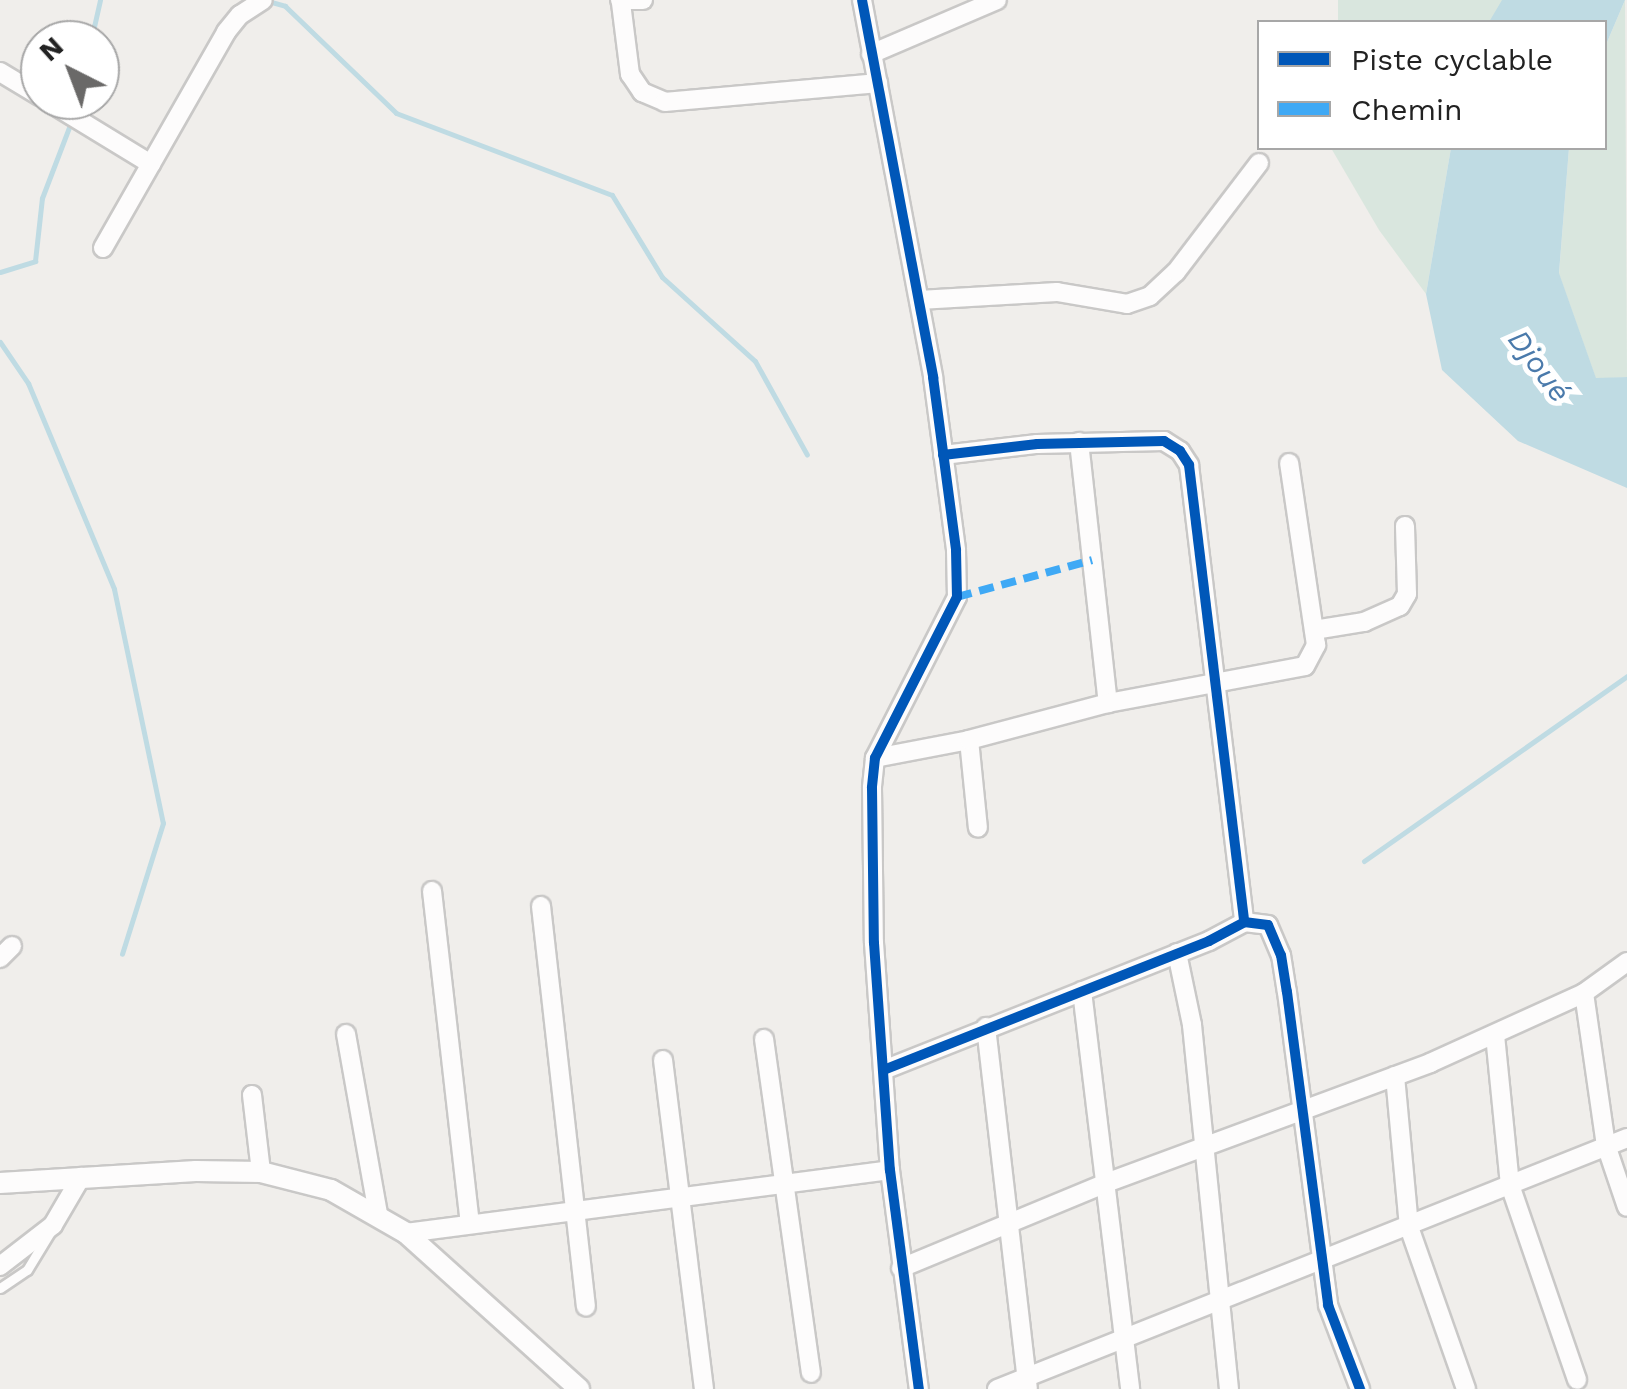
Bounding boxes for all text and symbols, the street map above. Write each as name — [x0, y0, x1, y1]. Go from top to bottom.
north arrow — [20, 20, 120, 120]
legend — [1257, 20, 1607, 150]
text: N — [32, 30, 70, 68]
text: Piste cyclable — [1351, 42, 1553, 77]
text: Chemin — [1351, 92, 1463, 127]
water label: Djoué — [1500, 323, 1578, 409]

